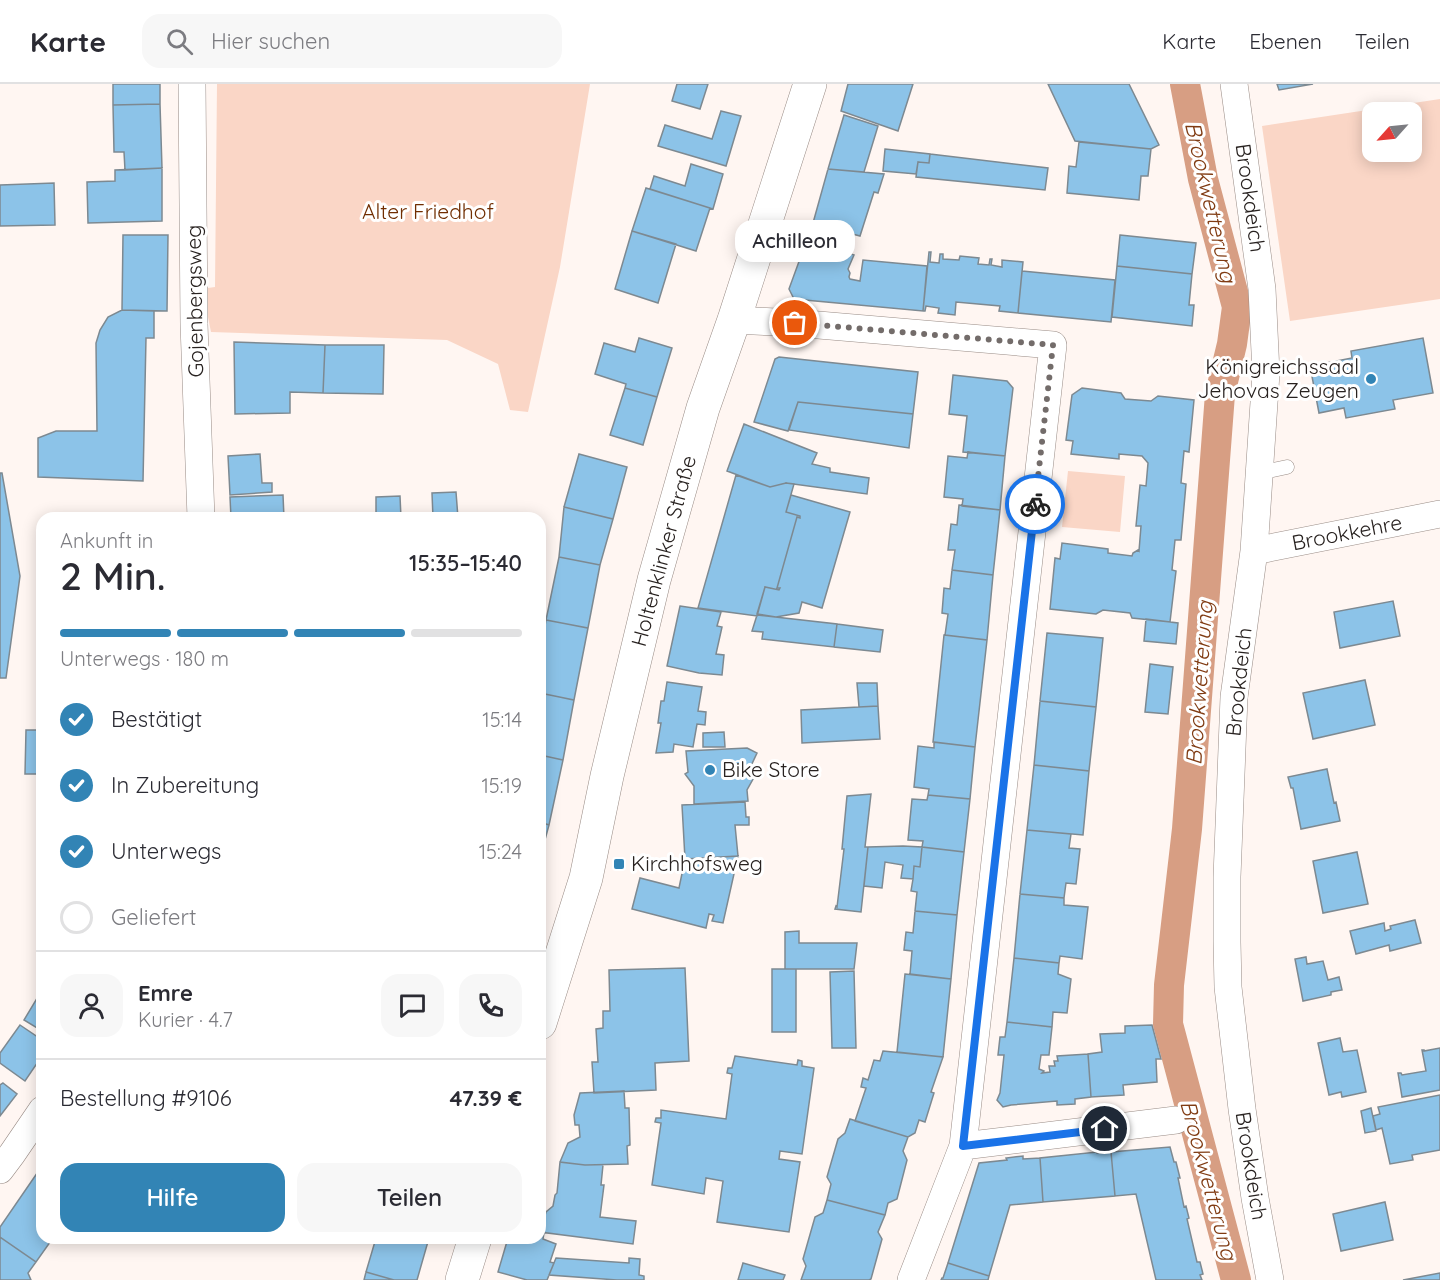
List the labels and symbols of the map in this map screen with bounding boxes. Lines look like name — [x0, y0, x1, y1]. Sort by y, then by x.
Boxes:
north arrow — [1362, 102, 1422, 162]
water label: Brookwetterung — [1179, 119, 1243, 286]
street label: Brookdeich — [1231, 142, 1271, 254]
park label: Alter Friedhof — [362, 198, 494, 224]
callout: Achilleon — [735, 221, 855, 263]
street label: Gojenbergsweg — [180, 224, 208, 378]
pin — [769, 297, 820, 348]
place label: Königreichssaal Jehovas Zeugen — [1198, 353, 1359, 403]
marker: Königreichssaal Jehovas Zeugen — [1364, 372, 1378, 386]
street label: Holtenklinker Straße — [625, 452, 701, 649]
courier — [1005, 474, 1065, 534]
street label: Brookkehre — [1289, 509, 1404, 555]
water label: Brookwetterung — [1179, 599, 1219, 766]
street label: Brookdeich — [1219, 626, 1257, 738]
place label: Bike Store — [722, 756, 820, 782]
marker: Bike Store — [703, 763, 717, 777]
place label: Kirchhofsweg — [631, 850, 763, 876]
marker: Kirchhofsweg — [612, 857, 626, 871]
water label: Brookwetterung — [1174, 1097, 1244, 1264]
pin — [1079, 1103, 1130, 1154]
street label: Brookdeich — [1231, 1110, 1273, 1222]

